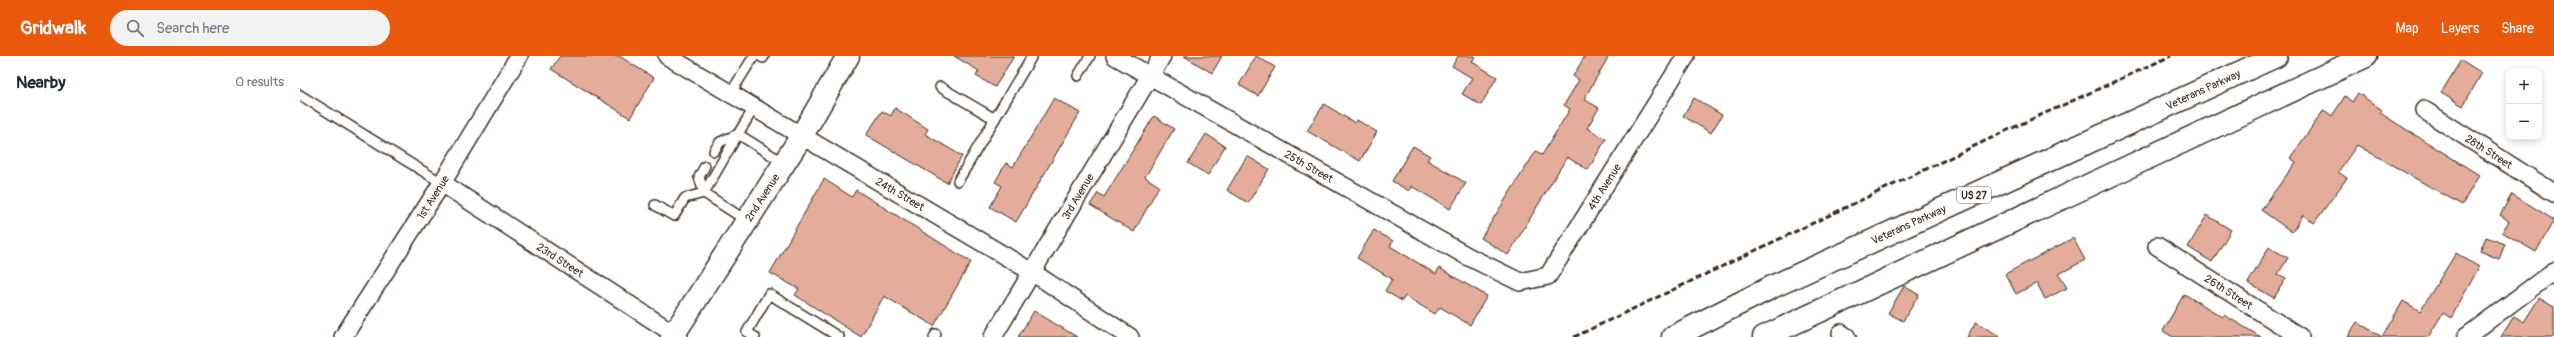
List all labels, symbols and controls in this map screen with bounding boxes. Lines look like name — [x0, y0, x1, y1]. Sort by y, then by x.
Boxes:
search box — [110, 10, 390, 46]
text: Gridwalk — [20, 16, 86, 40]
icon: search — [124, 17, 146, 39]
text: Search here — [156, 19, 229, 38]
text: Map — [2396, 20, 2419, 37]
text: Layers — [2441, 20, 2479, 37]
text: Share — [2501, 20, 2534, 37]
street label: Veterans Parkway — [2164, 67, 2243, 113]
map controls — [2506, 68, 2542, 140]
button: + — [2506, 68, 2542, 104]
text: Nearby — [16, 72, 65, 93]
text: 0 results — [235, 74, 284, 90]
button: − — [2506, 104, 2542, 140]
street label: 28th Street — [2463, 132, 2515, 172]
street label: 25th Street — [1282, 148, 1336, 186]
street label: 4th Avenue — [1585, 161, 1624, 212]
street label: 2nd Avenue — [742, 171, 783, 224]
street label: 3rd Avenue — [1059, 171, 1097, 222]
street label: 1st Avenue — [414, 173, 452, 222]
street label: 24th Street — [873, 175, 927, 214]
road number: US 27 — [1957, 187, 1991, 203]
street label: Veterans Parkway — [1869, 202, 1948, 248]
street label: 23rd Street — [534, 240, 586, 281]
street label: 26th Street — [2202, 272, 2255, 312]

